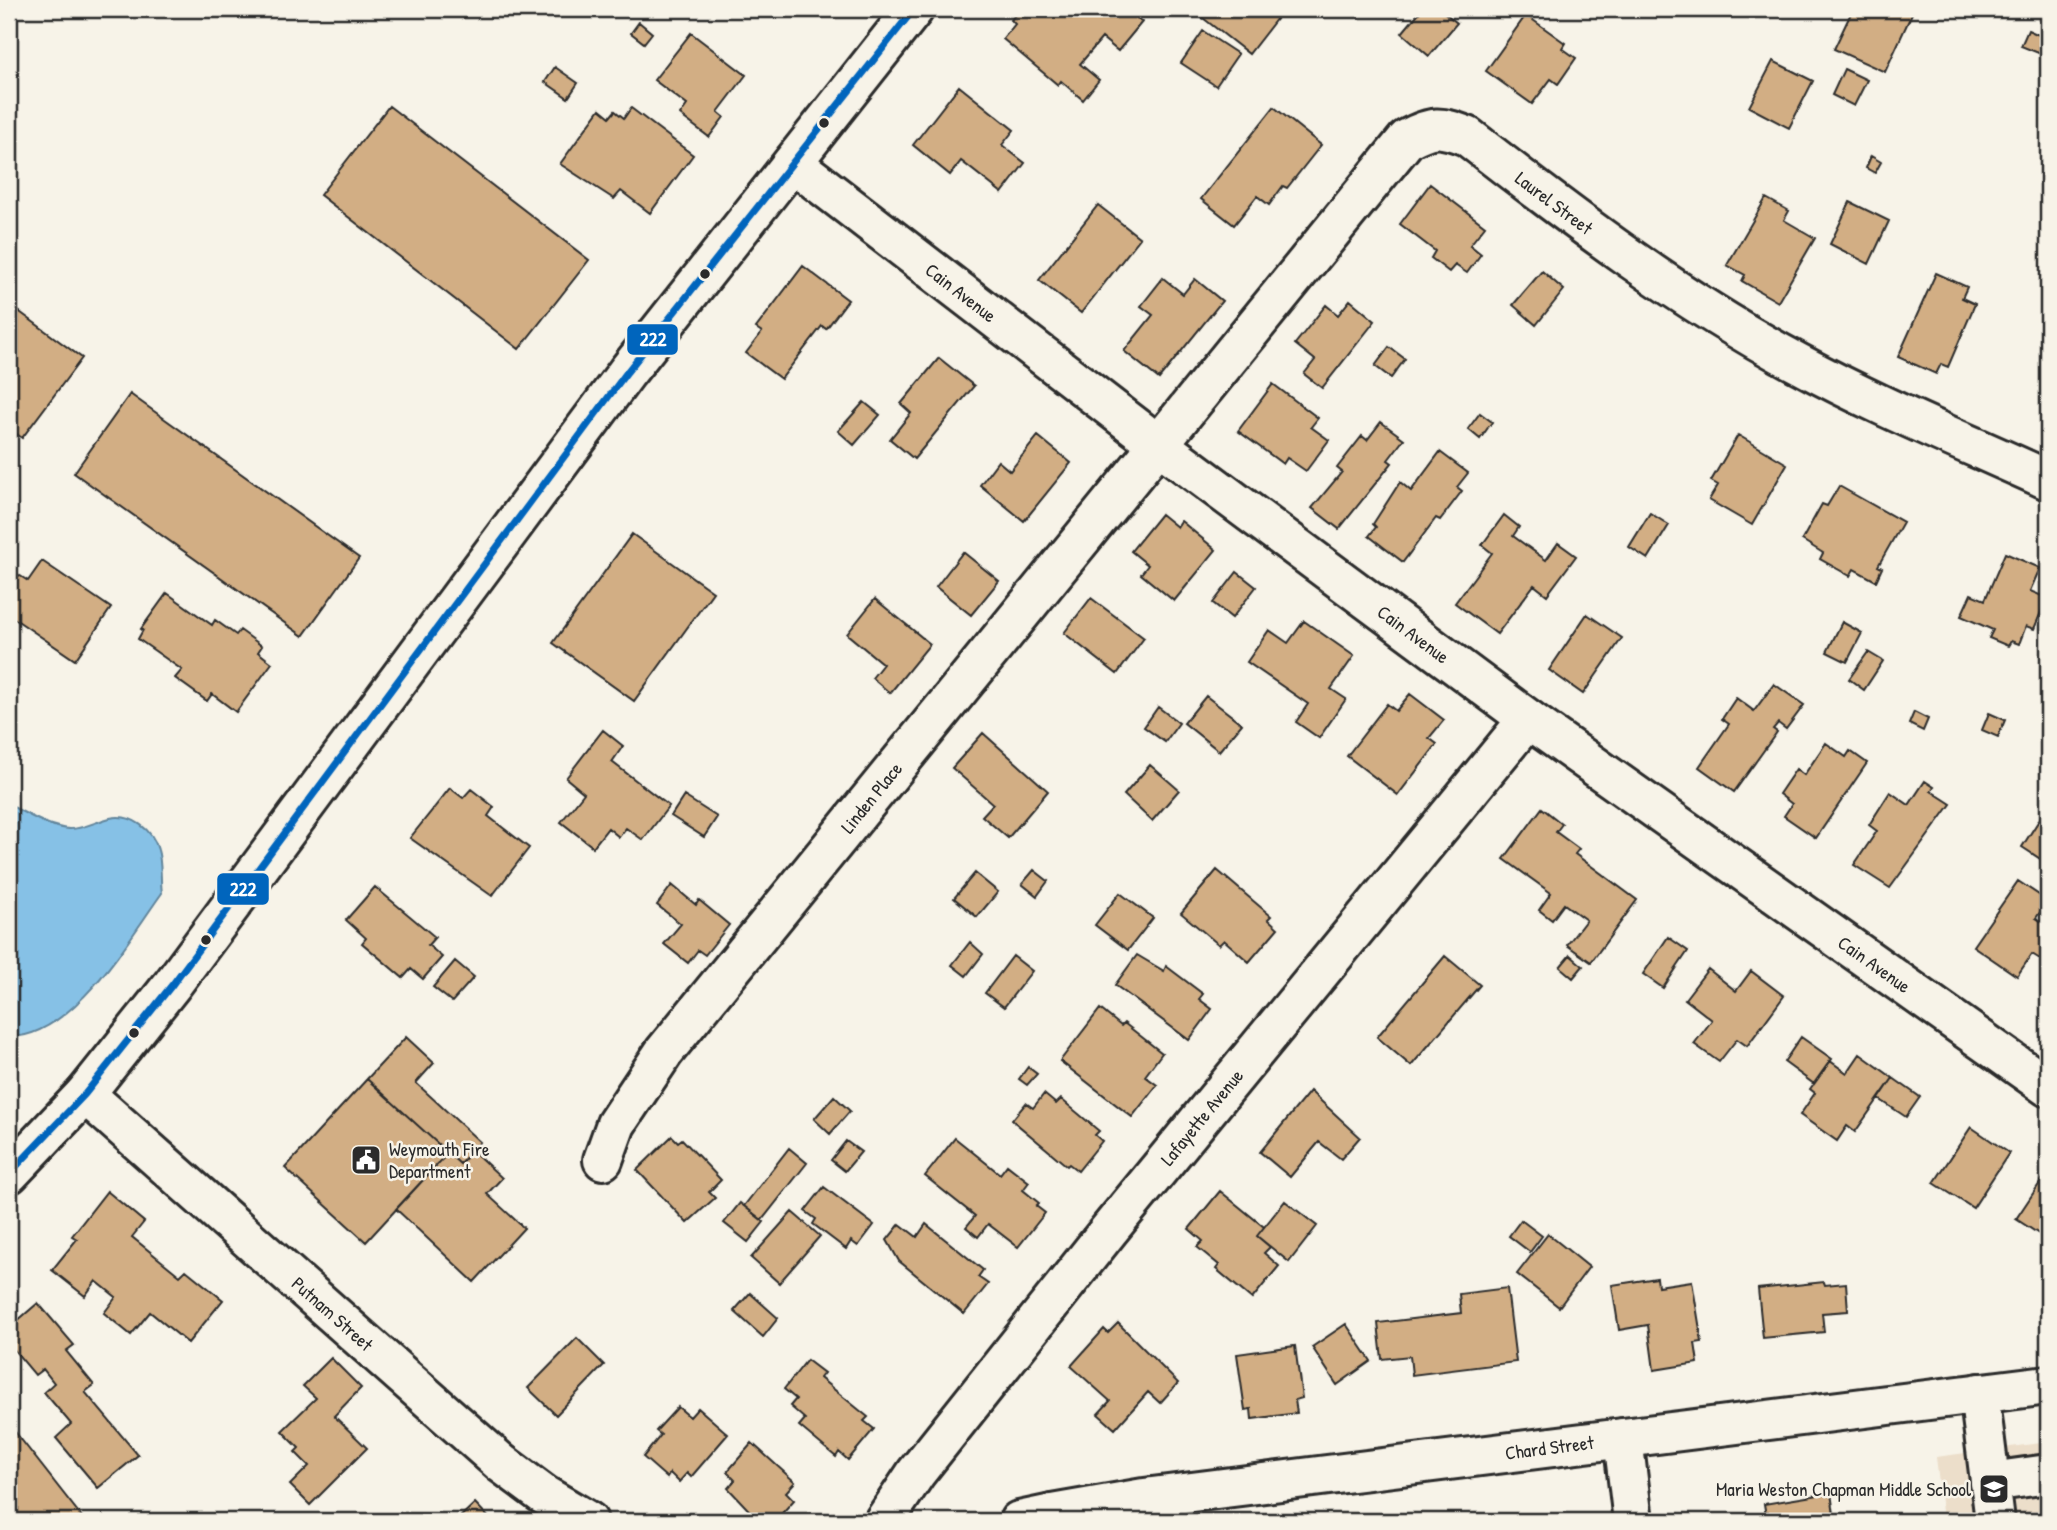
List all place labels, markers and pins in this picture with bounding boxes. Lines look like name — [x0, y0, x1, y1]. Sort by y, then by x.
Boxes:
unlabelled marker — [817, 116, 831, 130]
unlabelled marker — [698, 267, 712, 281]
unlabelled marker — [199, 933, 213, 947]
unlabelled marker — [127, 1026, 141, 1040]
place label: Weymouth Fire Department — [389, 1136, 490, 1184]
public building icon: Weymouth Fire Department — [349, 1143, 383, 1177]
school or university icon: Maria Weston Chapman Middle School — [1977, 1472, 2011, 1506]
place label: Maria Weston Chapman Middle School — [1716, 1476, 1972, 1502]

